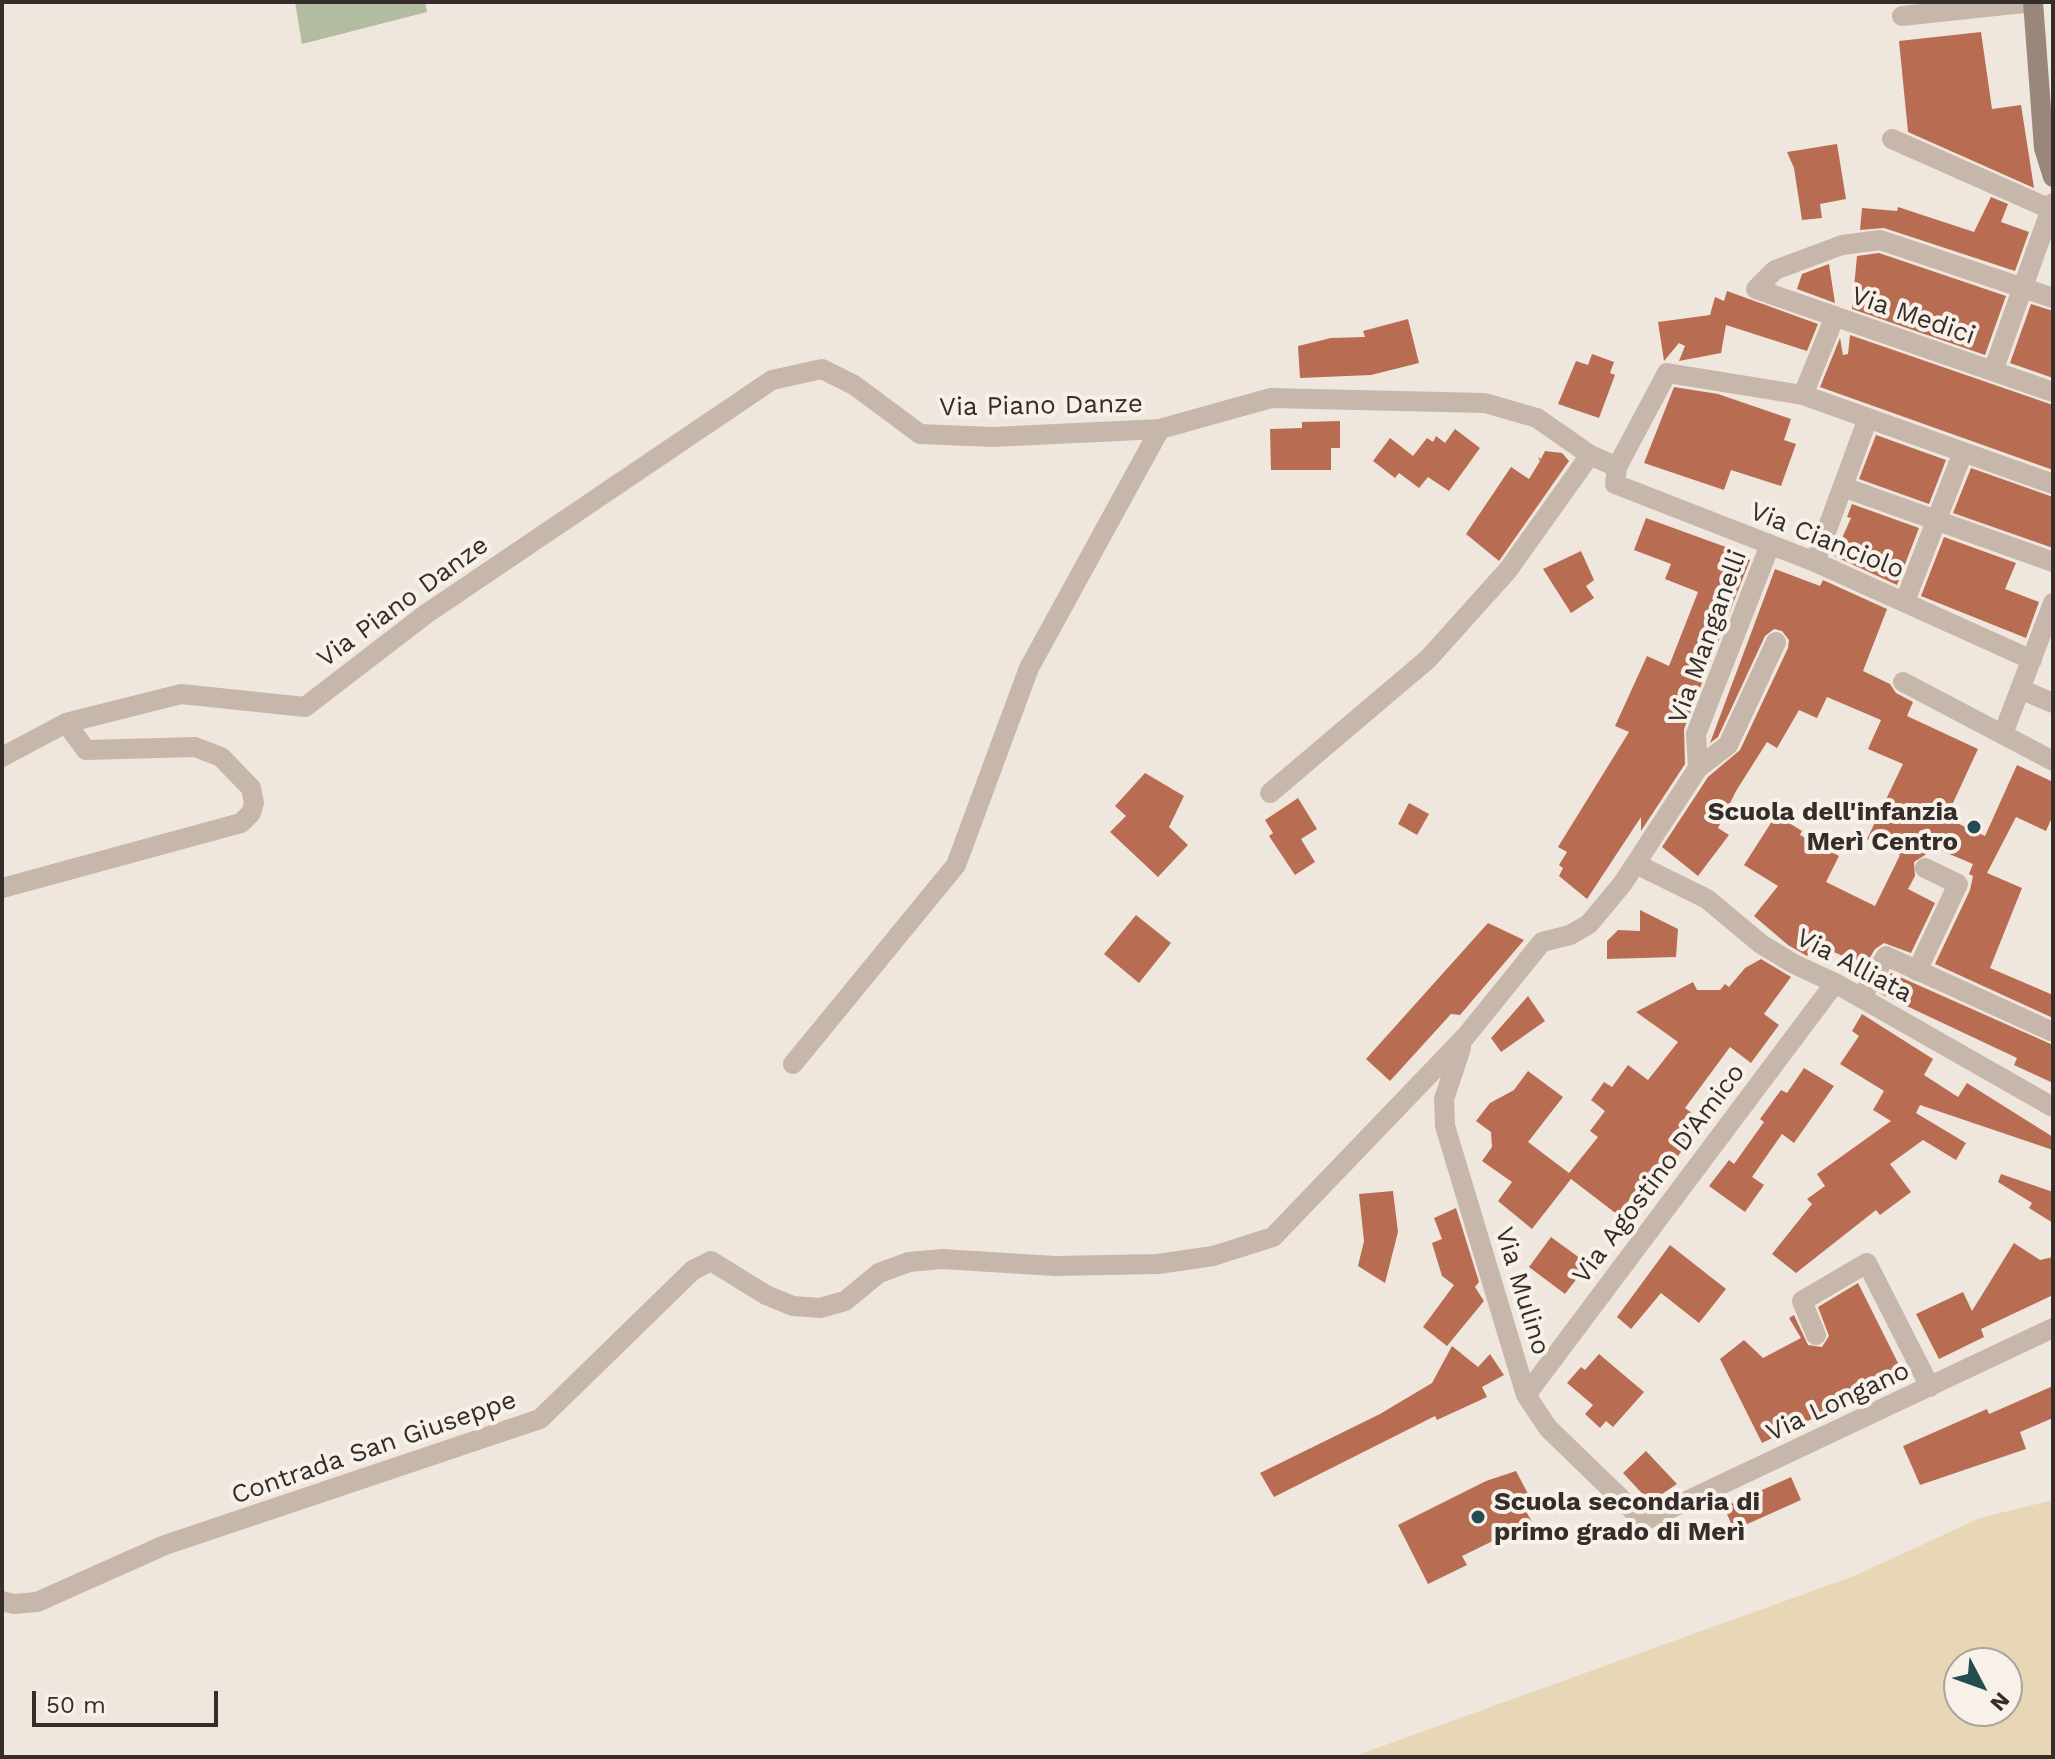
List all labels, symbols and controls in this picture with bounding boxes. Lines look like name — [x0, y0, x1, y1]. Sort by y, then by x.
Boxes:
street label: Via Medici — [1847, 280, 1979, 352]
street label: Via Piano Danze — [939, 389, 1143, 423]
street label: Via Cianciolo — [1745, 496, 1909, 586]
street label: Via Piano Danze — [311, 530, 495, 674]
street label: Via Manganelli — [1662, 546, 1754, 728]
place label: Scuola dell'infanzia Merì Centro — [1708, 796, 1958, 858]
marker: Scuola dell'infanzia Merì Centro — [1965, 818, 1983, 836]
street label: Via Alliata — [1791, 922, 1917, 1010]
street label: Via Agostino D'Amico — [1566, 1058, 1752, 1290]
street label: Via Mulino — [1488, 1223, 1556, 1359]
street label: Via Longano — [1761, 1355, 1915, 1449]
street label: Contrada San Giuseppe — [227, 1385, 521, 1511]
place label: Scuola secondaria di primo grado di Merì — [1494, 1486, 1760, 1548]
marker: Scuola secondaria di primo grado di Merì — [1469, 1508, 1487, 1526]
north arrow — [1943, 1647, 2023, 1727]
scale bar — [36, 1675, 222, 1725]
text: N — [1985, 1687, 2015, 1716]
text: 50 m — [46, 1691, 106, 1719]

